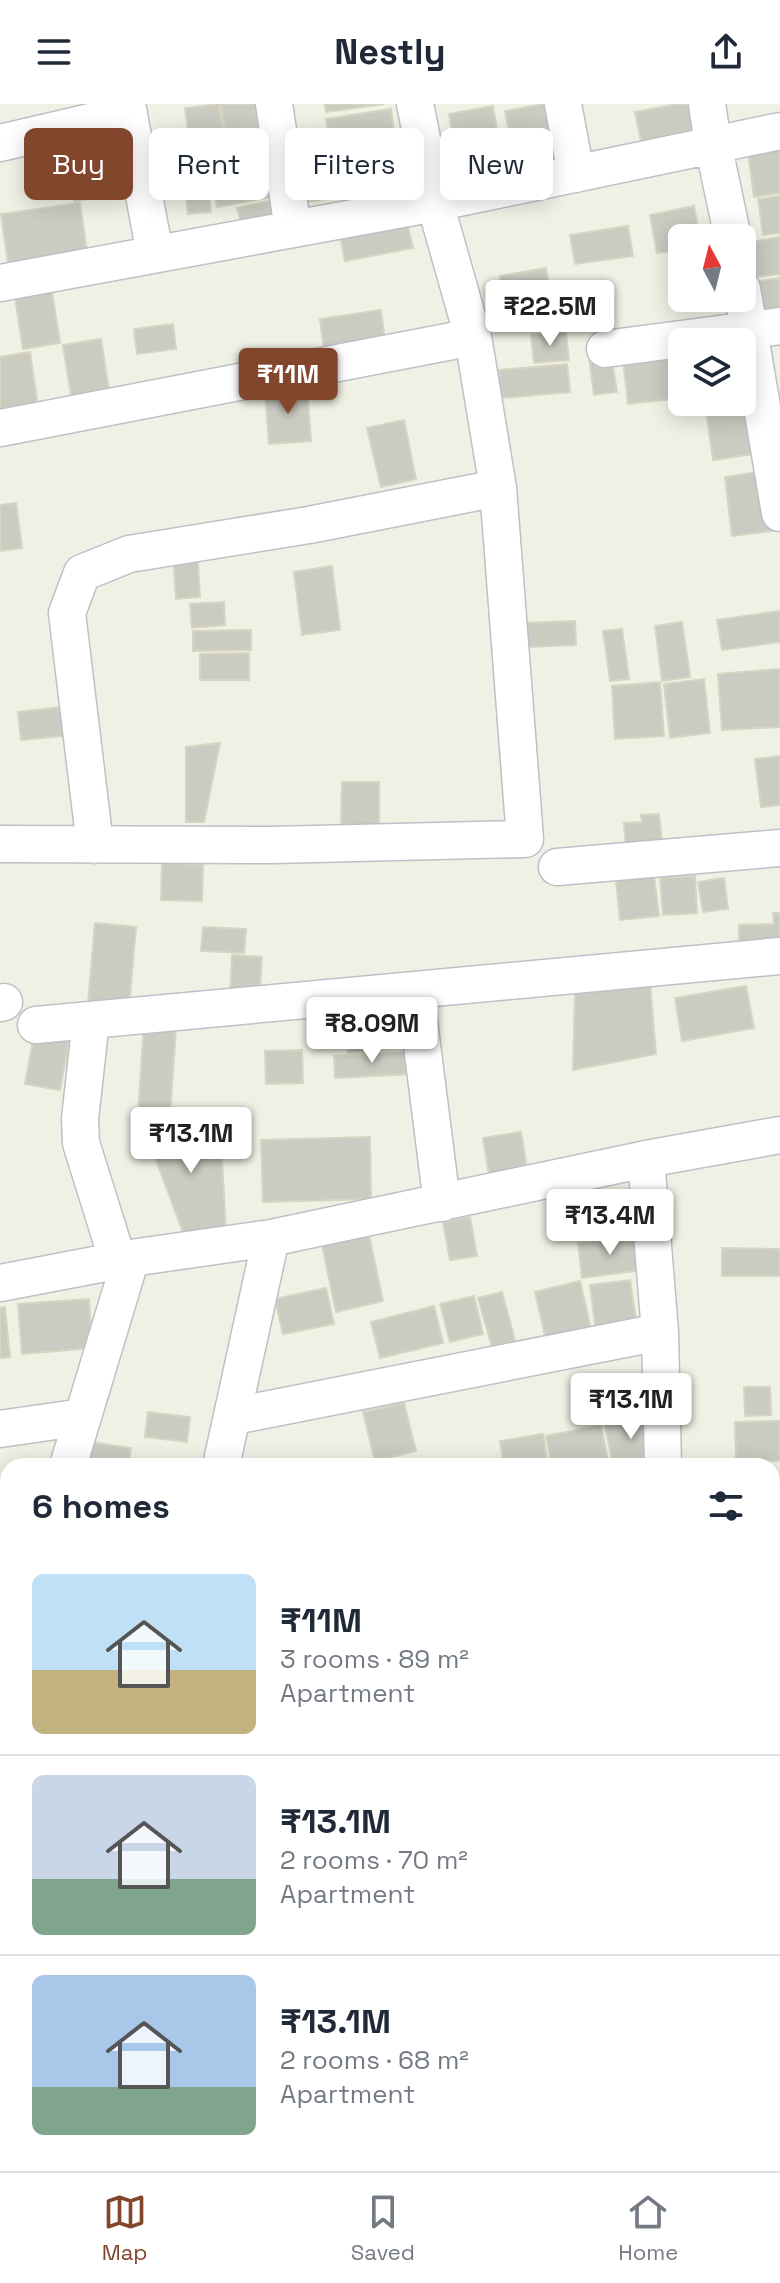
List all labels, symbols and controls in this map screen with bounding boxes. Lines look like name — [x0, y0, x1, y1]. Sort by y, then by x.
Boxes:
text: Nestly — [334, 29, 446, 75]
icon: menu — [32, 30, 76, 74]
icon: share — [704, 30, 748, 74]
chip: Buy — [24, 128, 133, 200]
chip: Rent — [149, 128, 269, 200]
chip: Filters — [285, 128, 424, 200]
chip: New — [440, 128, 553, 200]
north arrow — [668, 224, 756, 312]
map controls — [668, 224, 756, 416]
pin: ₹22.5M — [485, 280, 615, 348]
text: ₹22.5M — [503, 289, 597, 323]
button: layers — [668, 328, 756, 416]
pin: ₹11M — [241, 348, 335, 416]
text: ₹11M — [257, 357, 319, 391]
pin: ₹8.09M — [307, 997, 437, 1065]
text: ₹8.09M — [324, 1006, 420, 1040]
pin: ₹13.1M — [126, 1107, 256, 1175]
text: ₹13.1M — [149, 1116, 233, 1150]
pin: ₹13.4M — [545, 1189, 675, 1257]
text: ₹13.4M — [565, 1198, 655, 1232]
pin: ₹13.1M — [566, 1373, 696, 1441]
text: ₹13.1M — [589, 1382, 673, 1416]
icon: filters — [704, 1484, 748, 1528]
text: 6 homes — [32, 1485, 170, 1528]
text: ₹11M — [280, 1599, 362, 1642]
icon: home — [96, 1606, 192, 1702]
text: 3 rooms · 89 m² — [280, 1642, 469, 1676]
text: Apartment — [280, 1676, 415, 1710]
text: ₹13.1M — [280, 1800, 391, 1843]
icon: home — [96, 1807, 192, 1903]
text: 2 rooms · 70 m² — [280, 1843, 468, 1877]
text: Apartment — [280, 1877, 415, 1911]
text: ₹13.1M — [280, 2000, 391, 2043]
icon: home — [96, 2007, 192, 2103]
text: 2 rooms · 68 m² — [280, 2043, 469, 2077]
text: Apartment — [280, 2077, 415, 2111]
tab: Map — [102, 2190, 148, 2266]
tab: Saved — [351, 2190, 415, 2266]
tab: Home — [618, 2190, 678, 2266]

